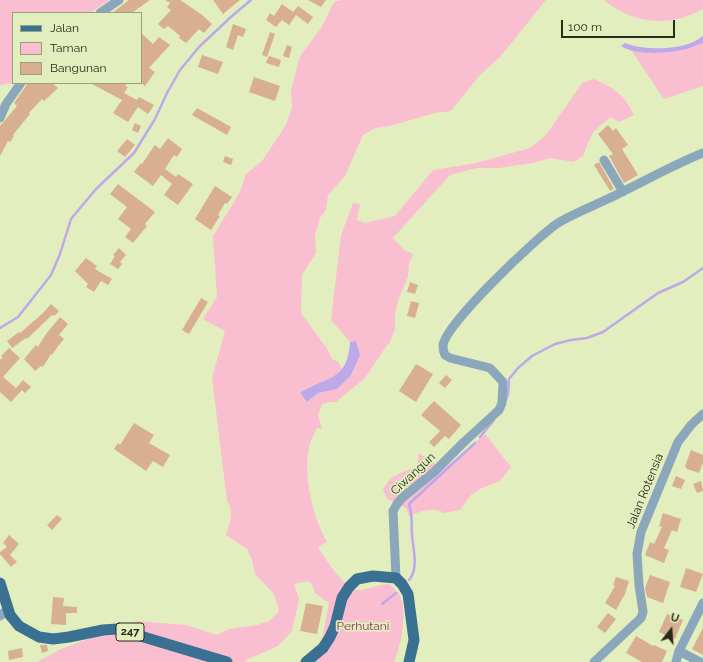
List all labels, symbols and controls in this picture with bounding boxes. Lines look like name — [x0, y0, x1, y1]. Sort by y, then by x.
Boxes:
legend — [12, 12, 142, 84]
scale bar — [563, 12, 677, 38]
text: 100 m — [568, 20, 602, 34]
text: Jalan — [50, 21, 79, 35]
text: Taman — [50, 41, 87, 55]
text: Bangunan — [50, 61, 107, 75]
street label: Ciwangun — [388, 450, 438, 498]
street label: Jalan Rotensia — [623, 451, 667, 531]
north arrow — [651, 610, 691, 650]
text: U — [669, 611, 680, 625]
park label: Perhutani — [337, 619, 389, 633]
road number: 247 — [116, 623, 144, 641]

